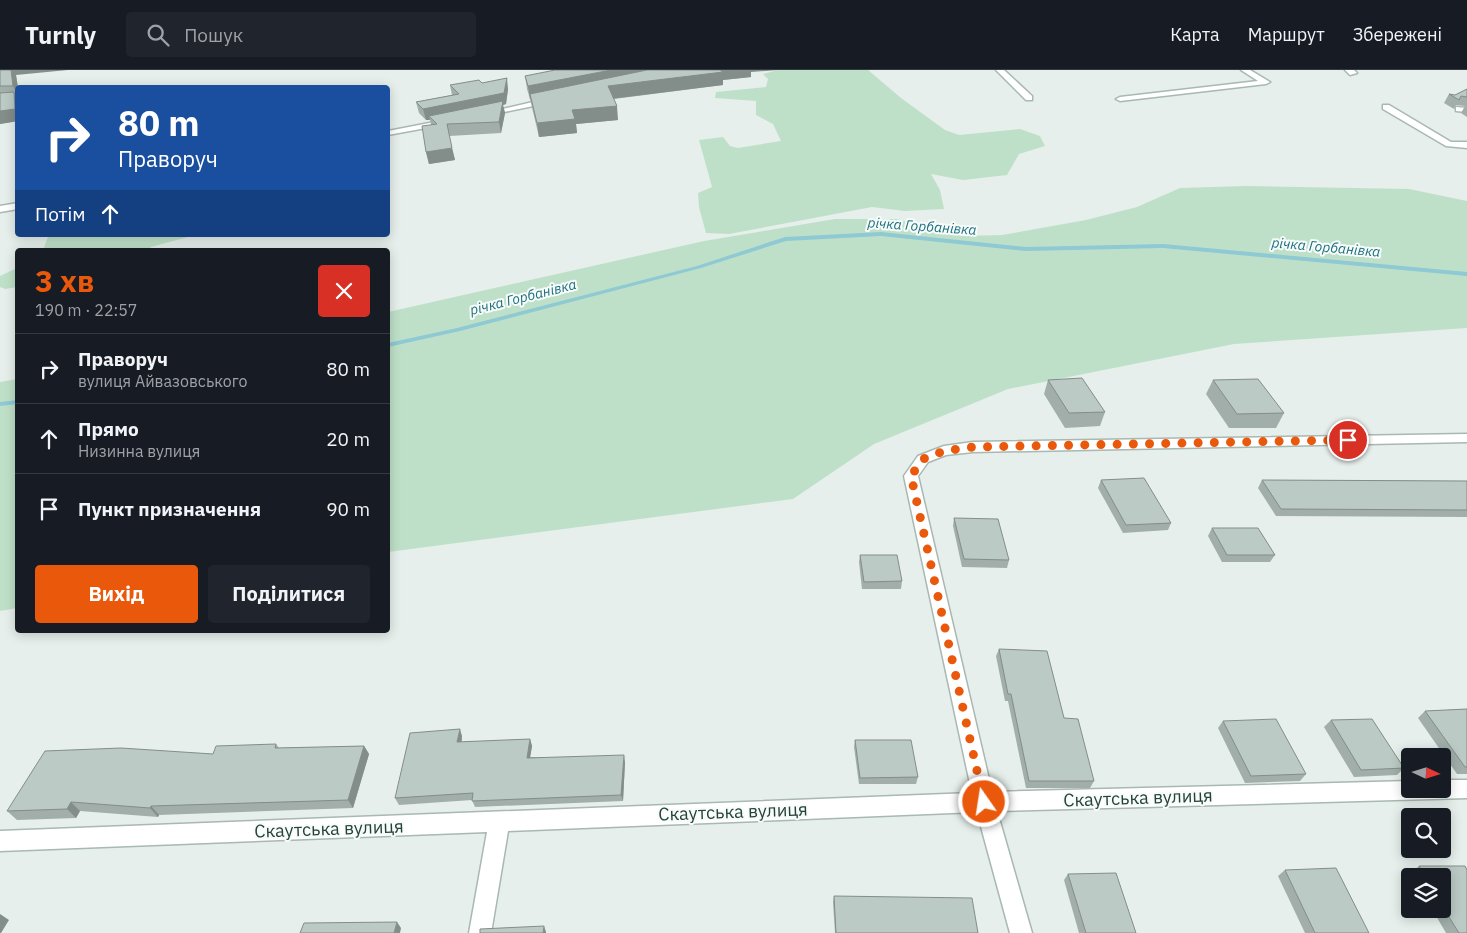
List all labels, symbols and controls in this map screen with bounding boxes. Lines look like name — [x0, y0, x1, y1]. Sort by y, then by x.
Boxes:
search box — [126, 12, 476, 57]
text: Turnly — [25, 19, 96, 51]
icon: search — [144, 21, 172, 49]
text: Пошук — [184, 23, 243, 47]
text: Карта — [1170, 23, 1220, 46]
text: Маршрут — [1248, 23, 1325, 46]
text: Збережені — [1353, 23, 1442, 46]
text: 80 m — [118, 100, 200, 146]
icon: right — [35, 105, 100, 170]
text: Праворуч — [118, 144, 218, 173]
icon: ahead — [96, 200, 124, 228]
text: Потім — [35, 202, 86, 226]
water label: річка Горбанівка — [866, 213, 977, 239]
water label: річка Горбанівка — [1270, 233, 1381, 261]
text: 3 хв — [35, 261, 94, 300]
button: close — [318, 265, 370, 317]
water label: річка Горбанівка — [467, 275, 578, 319]
text: 190 m · 22:57 — [35, 300, 137, 320]
text: Праворуч — [78, 347, 168, 371]
icon: right — [35, 355, 63, 383]
text: 80 m — [326, 357, 370, 381]
text: вулиця Айвазовського — [78, 371, 247, 391]
text: Прямо — [78, 417, 139, 441]
pin — [1327, 419, 1369, 461]
icon: ahead — [35, 425, 63, 453]
icon: arrive — [1334, 426, 1362, 454]
text: 20 m — [326, 427, 370, 451]
text: Низинна вулиця — [78, 441, 200, 461]
icon: arrive — [35, 495, 63, 523]
text: Пункт призначення — [78, 497, 261, 521]
text: 90 m — [326, 497, 370, 521]
button: Вихід — [35, 565, 198, 623]
button: Поділитися — [208, 565, 370, 623]
north arrow — [1401, 748, 1451, 798]
map controls — [1401, 748, 1451, 918]
position arrow — [957, 775, 1009, 827]
street label: Скаутська вулиця — [1063, 783, 1213, 812]
street label: Скаутська вулиця — [658, 797, 808, 826]
button: search — [1401, 808, 1451, 858]
street label: Скаутська вулиця — [254, 814, 404, 843]
button: layers — [1401, 868, 1451, 918]

